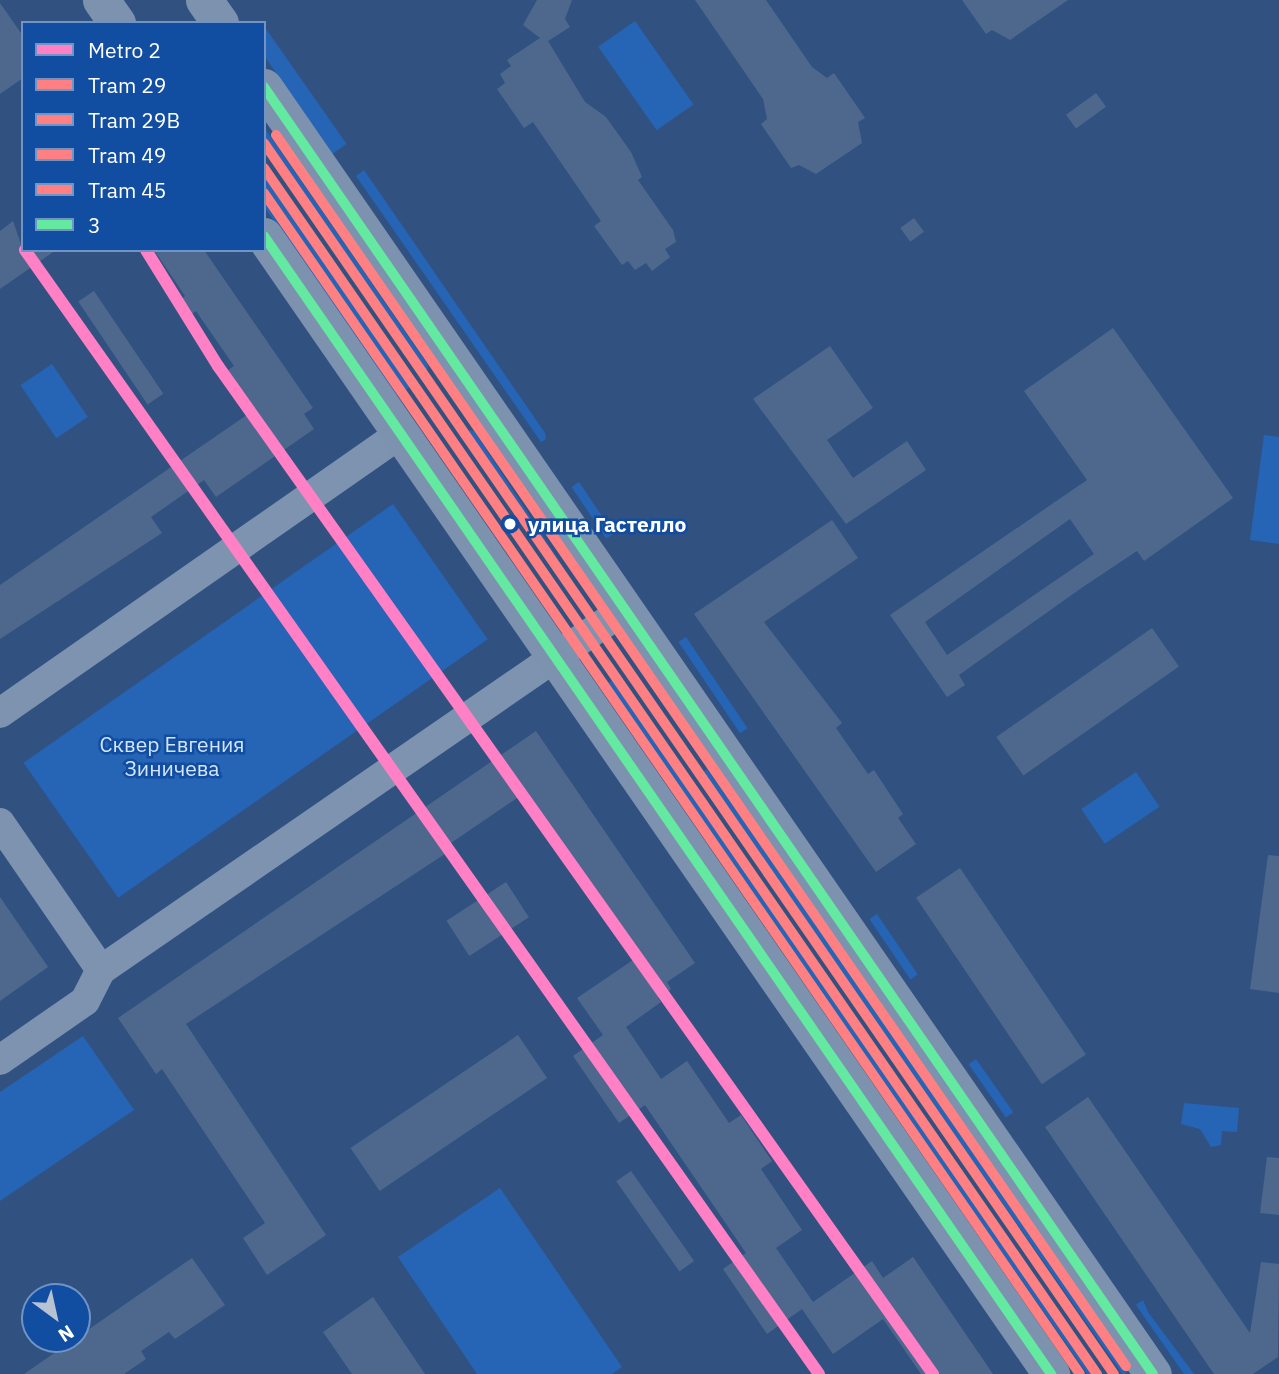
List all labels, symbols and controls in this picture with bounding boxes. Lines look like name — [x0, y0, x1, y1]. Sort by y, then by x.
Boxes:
legend — [21, 21, 266, 252]
text: Metro 2 — [88, 36, 161, 64]
text: Tram 29 — [88, 71, 166, 99]
text: Tram 29В — [88, 106, 180, 134]
text: Tram 49 — [88, 141, 166, 169]
text: Tram 45 — [88, 176, 166, 204]
text: 3 — [88, 211, 101, 239]
place label: улица Гастелло — [528, 511, 686, 537]
marker: улица Гастелло — [498, 512, 522, 536]
park label: Сквер Евгения Зиничева — [99, 731, 245, 781]
north arrow — [21, 1283, 91, 1353]
text: N — [54, 1320, 79, 1348]

